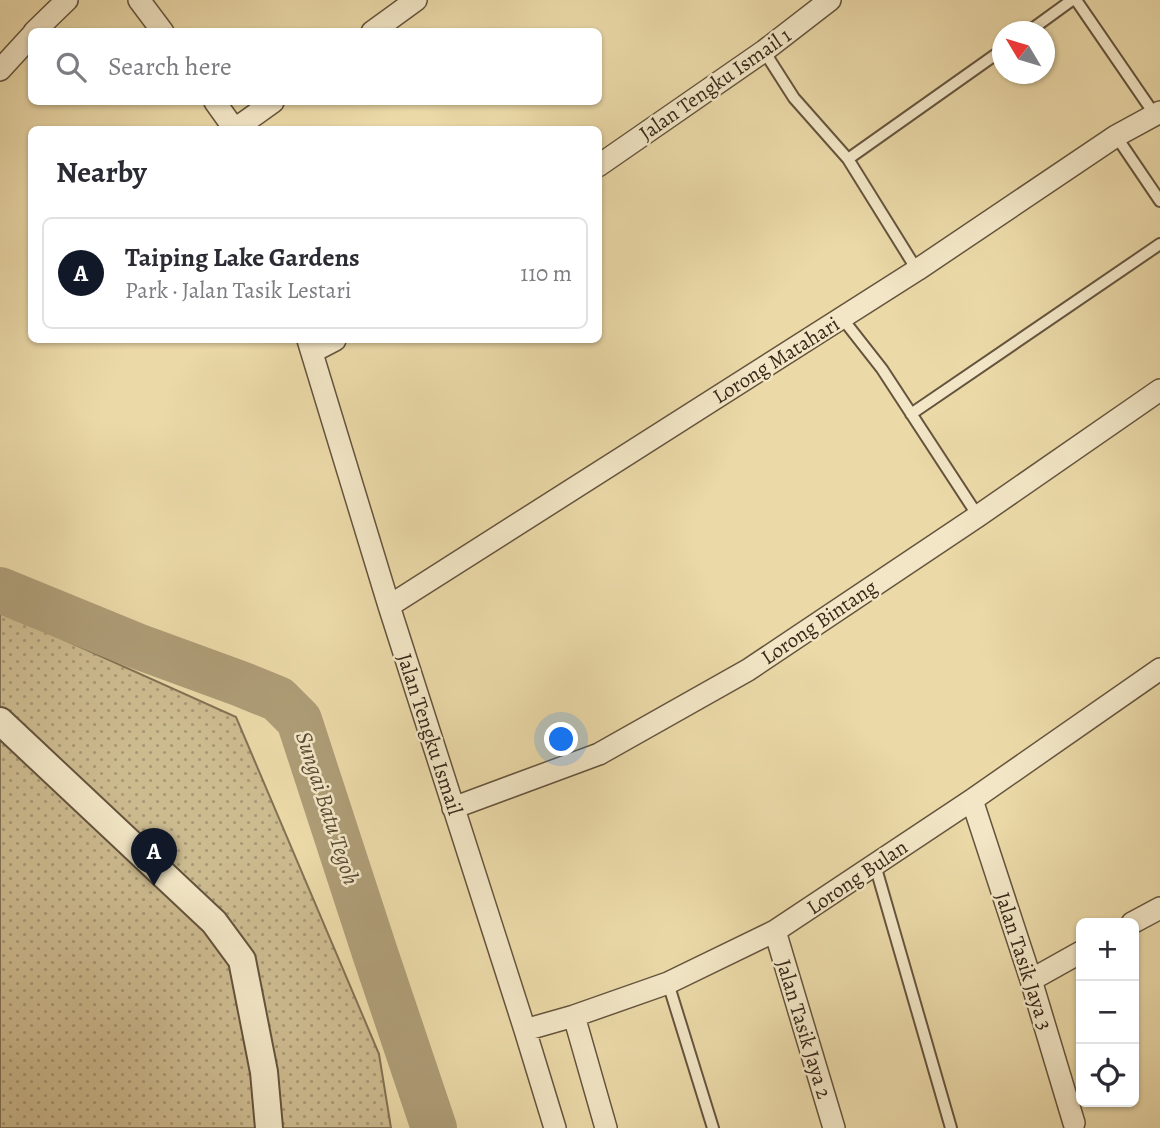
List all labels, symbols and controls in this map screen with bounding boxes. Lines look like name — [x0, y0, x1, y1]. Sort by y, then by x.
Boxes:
street label: Jalan Tengku Ismail 1 — [633, 21, 797, 147]
north arrow — [992, 21, 1055, 84]
search box — [28, 28, 602, 105]
icon: search — [52, 48, 90, 86]
text: Search here — [108, 49, 232, 84]
text: Nearby — [56, 152, 147, 192]
text: Taiping Lake Gardens — [125, 240, 360, 275]
text: A — [74, 258, 88, 289]
text: 110 m — [520, 258, 572, 289]
text: Park · Jalan Tasik Lestari — [125, 275, 352, 306]
street label: Lorong Matahari — [707, 310, 845, 410]
street label: Lorong Bintang — [756, 573, 883, 671]
street label: Jalan Tengku Ismail — [391, 650, 469, 818]
your location — [544, 722, 578, 756]
water label: Sungai Batu Tegoh — [288, 727, 367, 889]
pin: A — [131, 828, 177, 886]
street label: Lorong Bulan — [801, 833, 913, 921]
street label: Jalan Tasik Jaya 3 — [989, 889, 1059, 1033]
map controls — [1076, 918, 1139, 1107]
button: + — [1076, 918, 1139, 981]
street label: Jalan Tasik Jaya 2 — [770, 956, 838, 1102]
button: − — [1076, 981, 1139, 1044]
button: locate — [1076, 1044, 1139, 1107]

